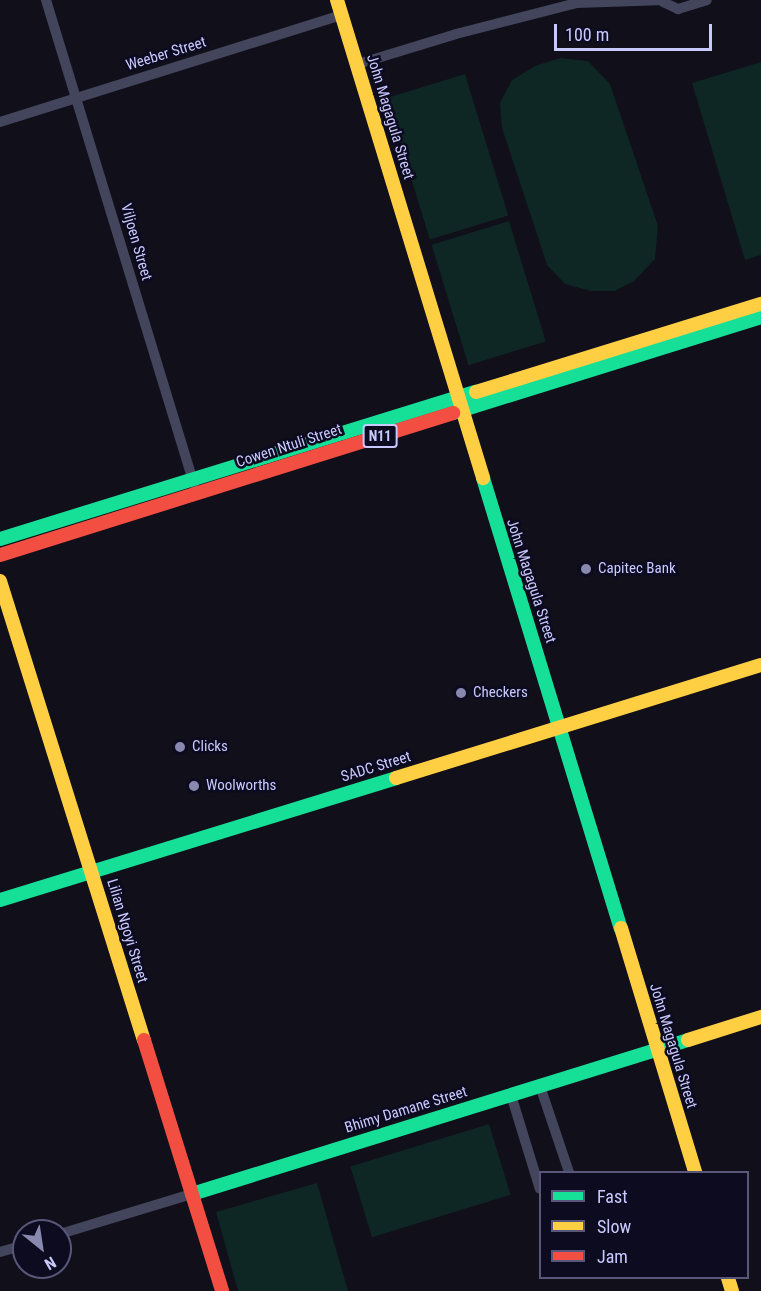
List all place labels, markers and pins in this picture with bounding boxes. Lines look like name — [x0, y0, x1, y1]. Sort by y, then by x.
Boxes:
place label: Capitec Bank — [598, 560, 676, 578]
marker: Capitec Bank — [579, 562, 593, 576]
place label: Checkers — [473, 684, 528, 702]
marker: Checkers — [454, 686, 468, 700]
place label: Clicks — [192, 738, 228, 756]
marker: Clicks — [173, 740, 187, 754]
place label: Woolworths — [206, 777, 276, 795]
marker: Woolworths — [187, 779, 201, 793]

